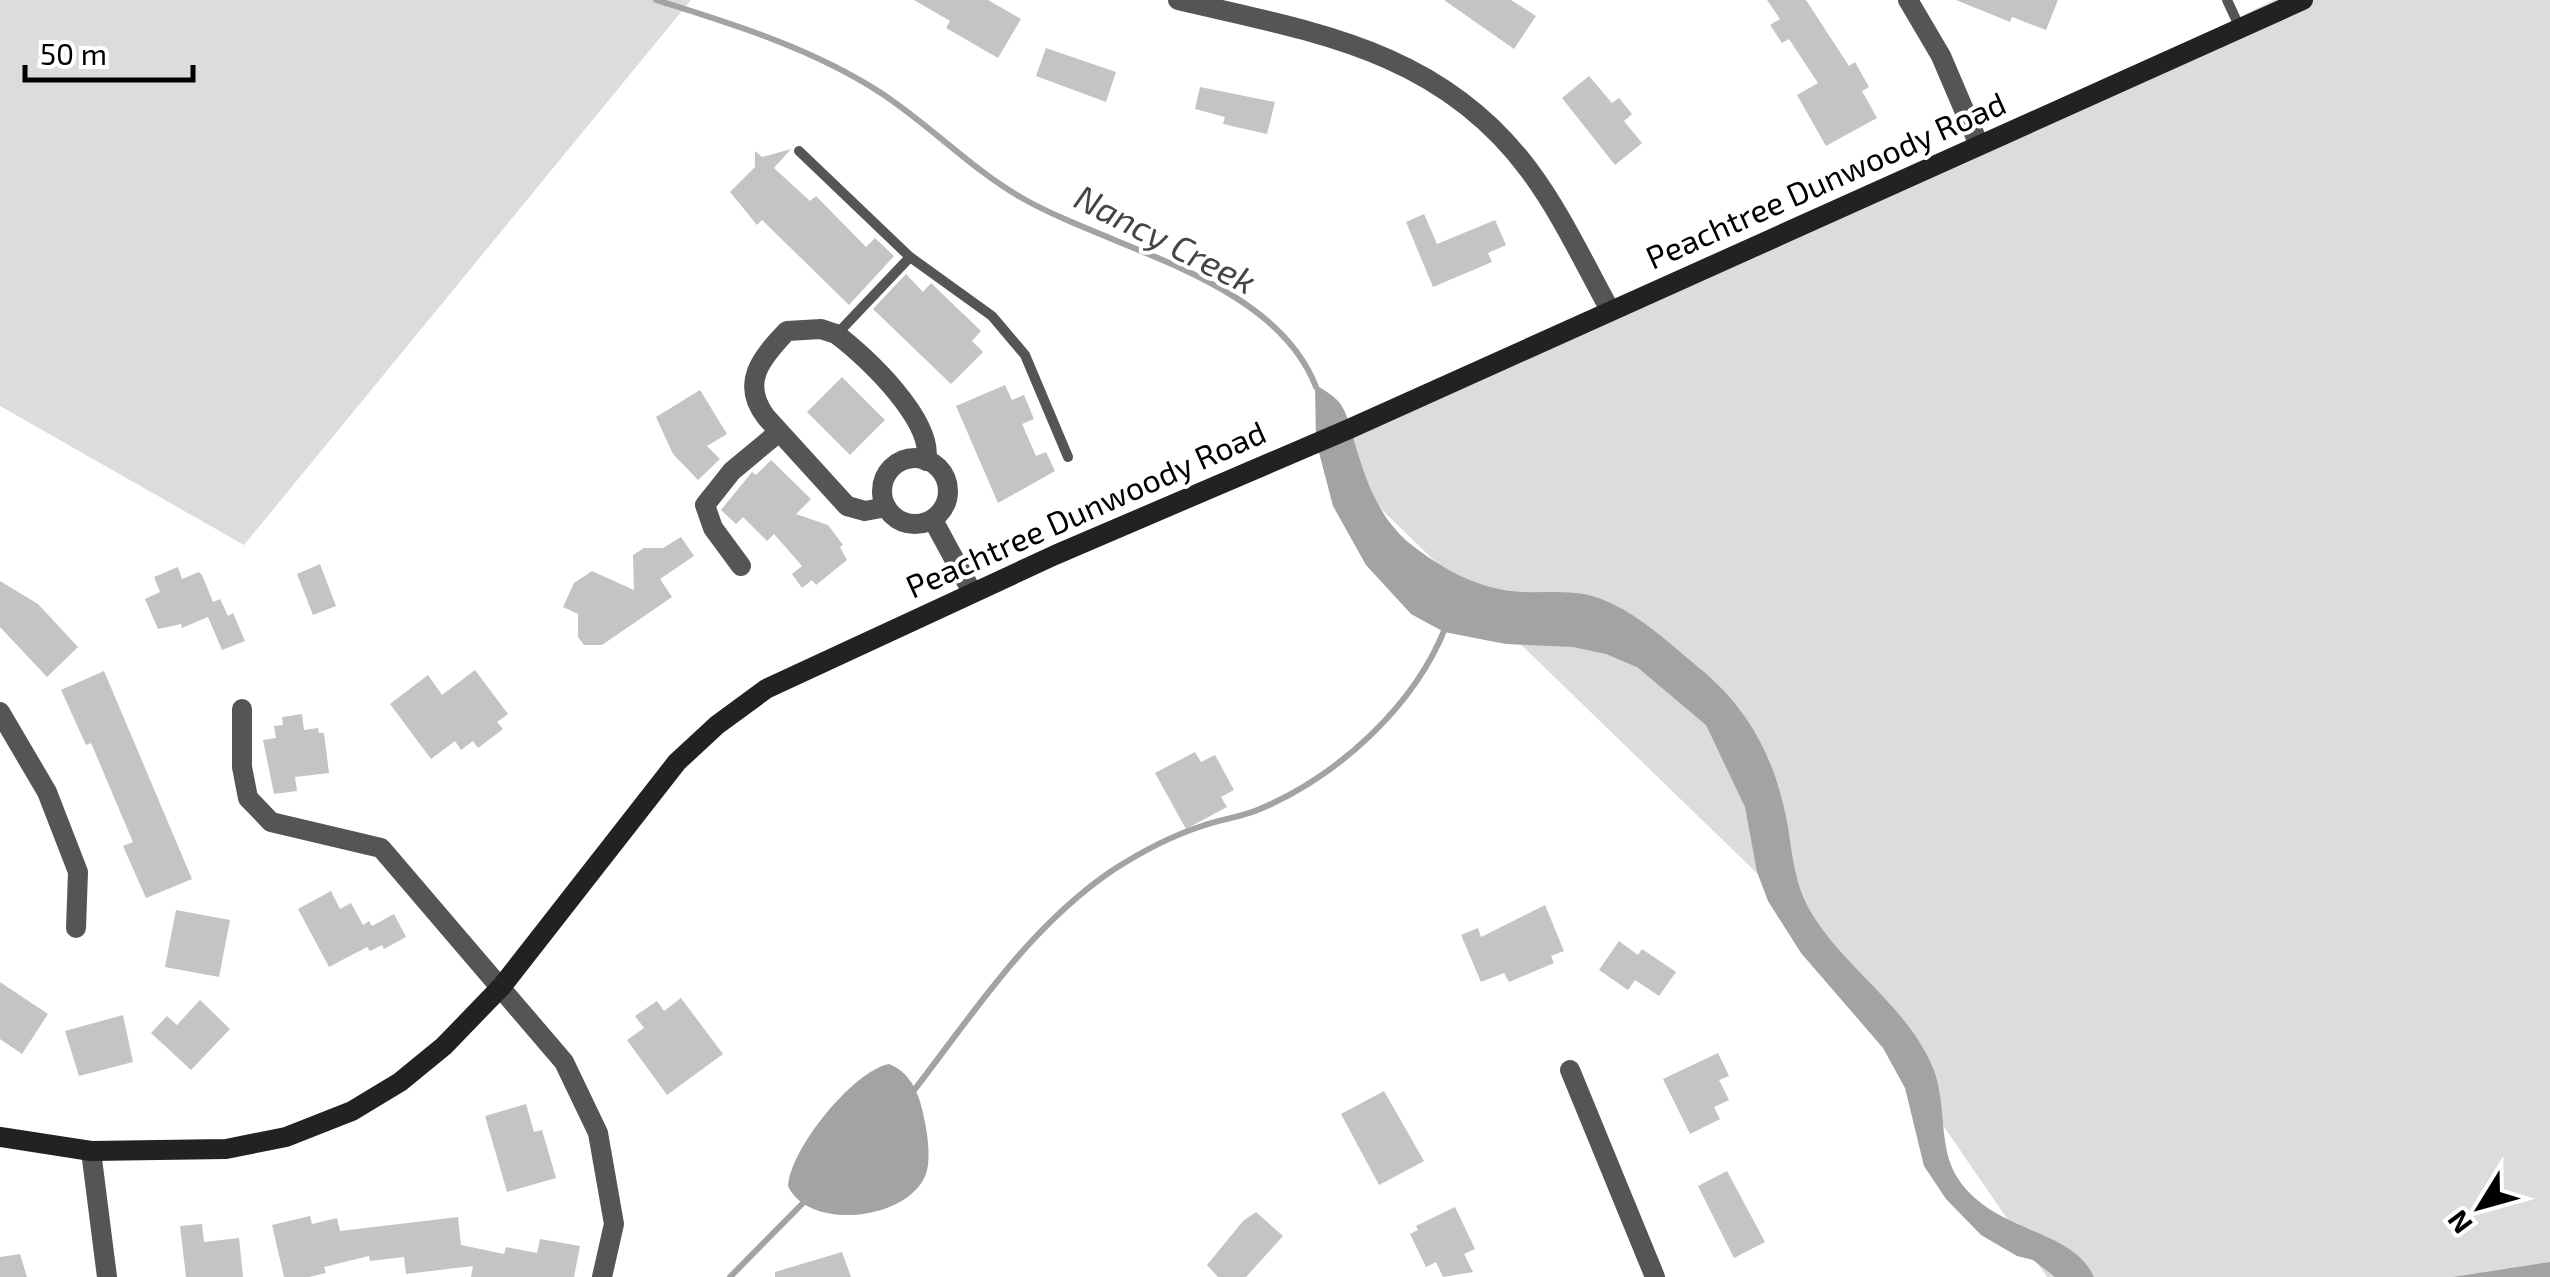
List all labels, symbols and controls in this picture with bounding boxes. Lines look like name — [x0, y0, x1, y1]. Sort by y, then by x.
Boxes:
scale bar — [25, 20, 192, 82]
text: 50 m — [40, 35, 107, 71]
street label: Peachtree Dunwoody Road — [1639, 83, 2011, 276]
water label: Nancy Creek — [1068, 175, 1263, 303]
street label: Peachtree Dunwoody Road — [899, 412, 1271, 605]
north arrow — [2430, 1157, 2530, 1257]
text: N — [2440, 1204, 2479, 1241]

